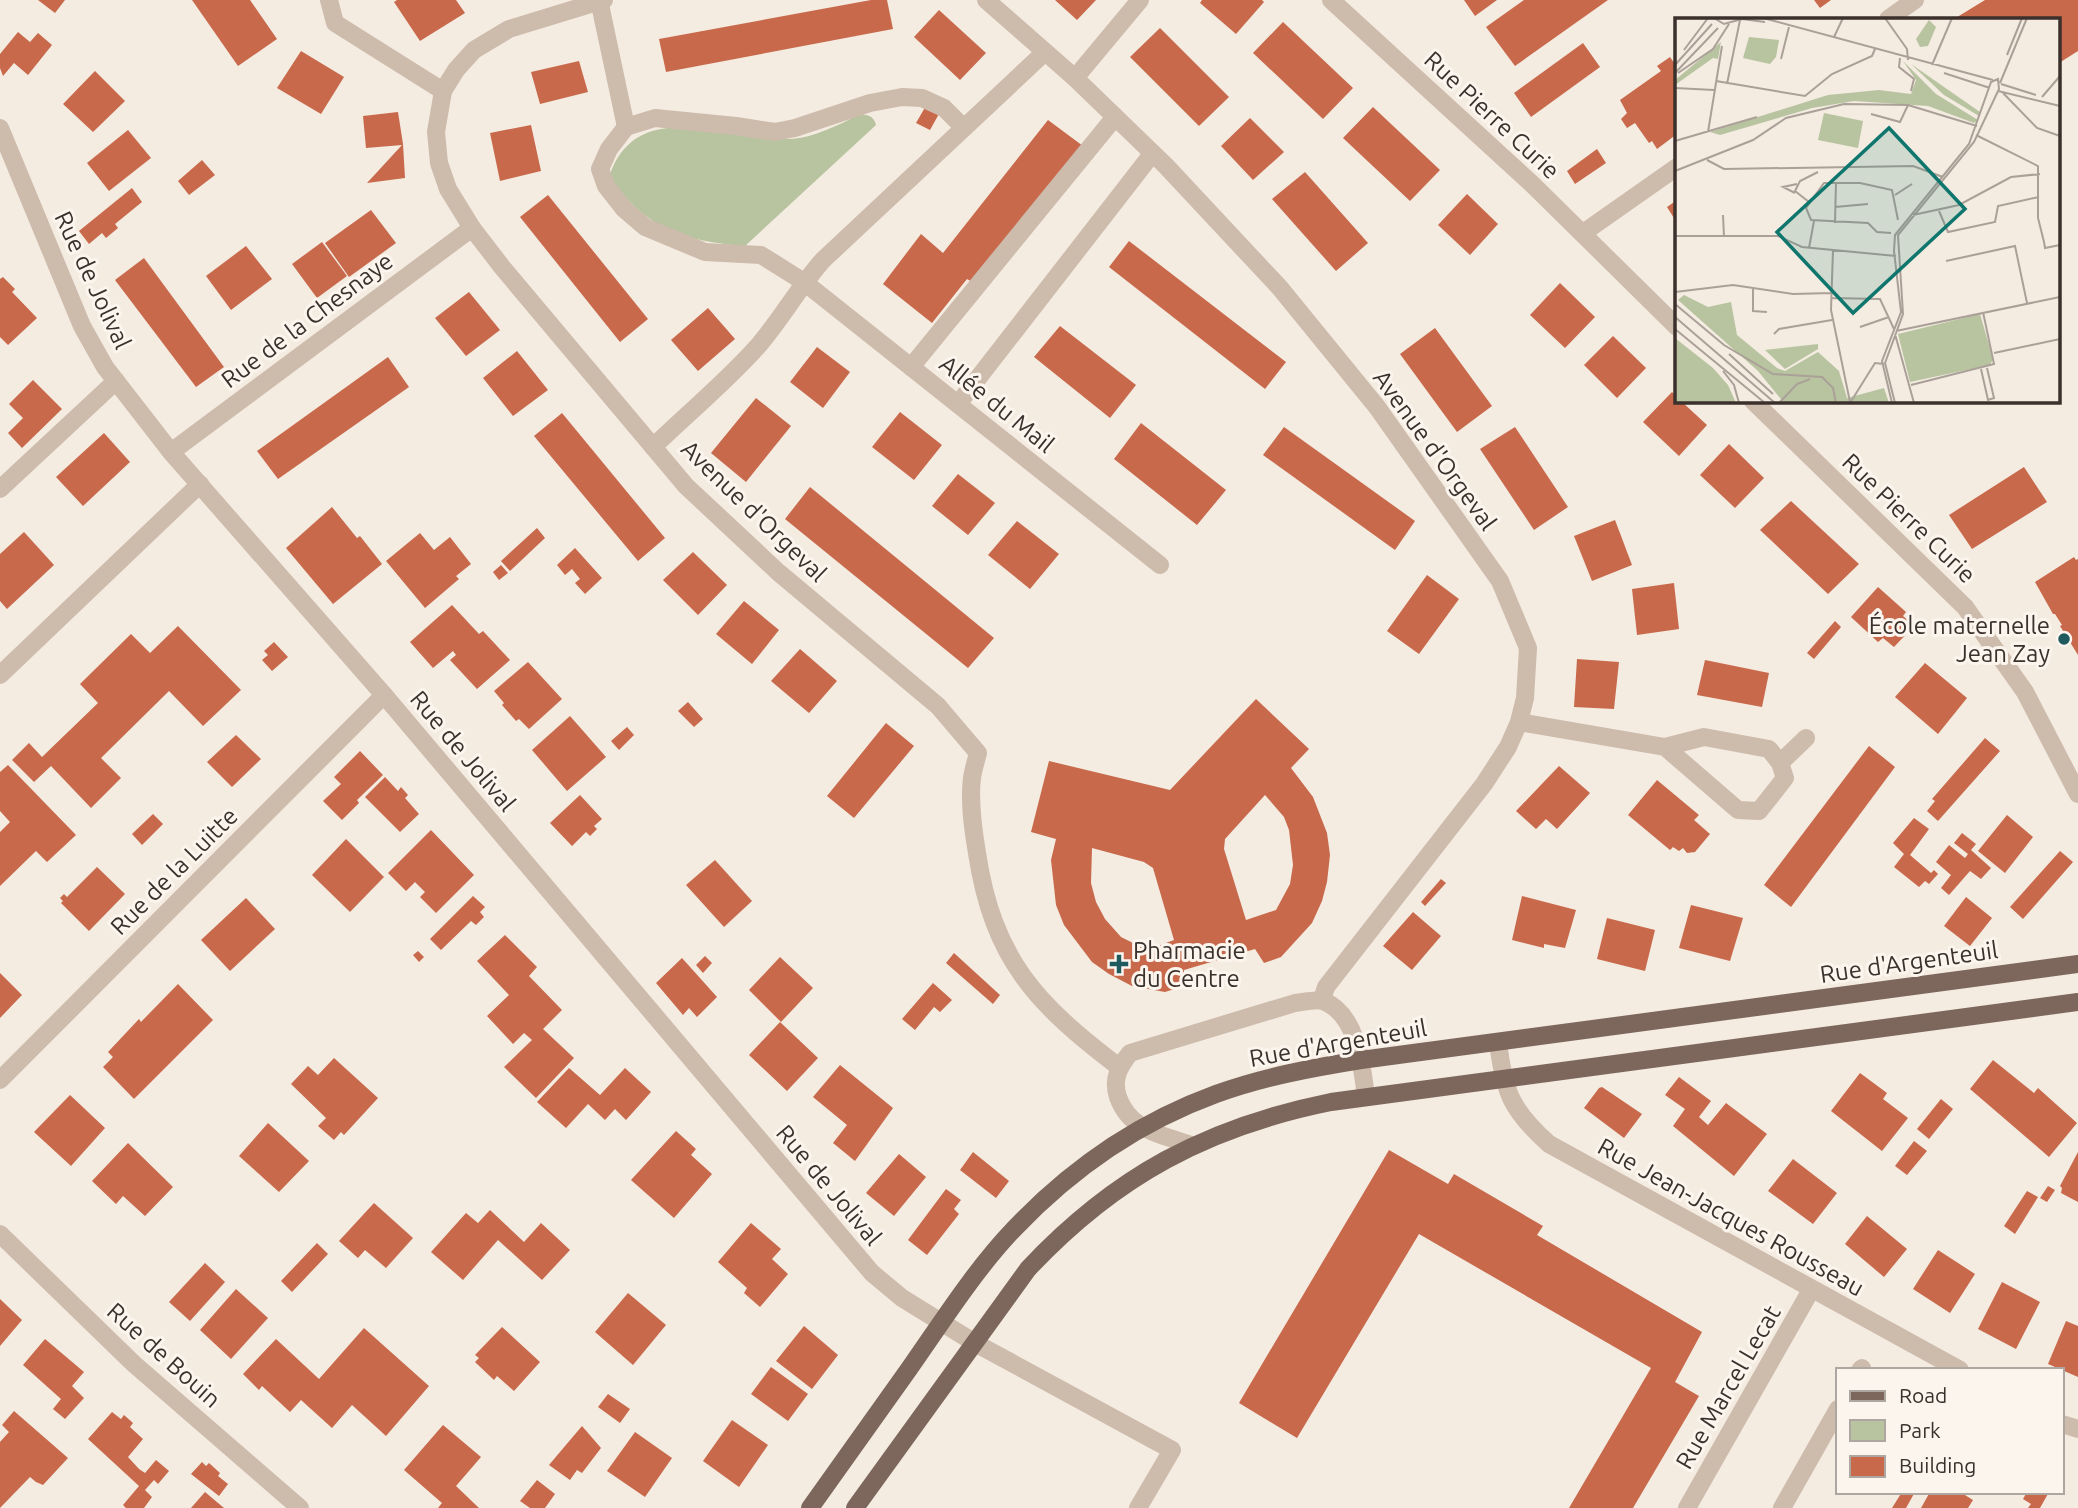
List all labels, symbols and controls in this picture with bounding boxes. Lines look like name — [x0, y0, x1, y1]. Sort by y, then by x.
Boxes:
inset map — [1675, 18, 2060, 402]
street label: Rue Pierre Curie — [1419, 46, 1565, 184]
street label: Rue de Jolival — [49, 207, 137, 353]
street label: Rue de la Chesnaye — [216, 247, 398, 393]
street label: Allée du Mail — [935, 350, 1059, 458]
street label: Avenue d'Orgeval — [1368, 365, 1502, 535]
street label: Avenue d'Orgeval — [676, 435, 832, 587]
street label: Rue Pierre Curie — [1837, 448, 1981, 588]
place label: École maternelle Jean Zay — [1869, 611, 2050, 667]
marker: École maternelle Jean Zay — [2056, 631, 2072, 647]
street label: Rue de Jolival — [405, 685, 521, 817]
street label: Rue de la Luitte — [105, 802, 243, 940]
street label: Rue d'Argenteuil — [1818, 936, 2000, 988]
place label: Pharmacie du Centre — [1133, 937, 1246, 992]
marker: Pharmacie du Centre — [1111, 956, 1127, 972]
street label: Rue d'Argenteuil — [1247, 1014, 1429, 1072]
street label: Rue de Jolival — [771, 1119, 887, 1251]
street label: Rue Jean-Jacques Rousseau — [1593, 1132, 1869, 1302]
street label: Rue de Bouin — [102, 1297, 226, 1413]
street label: Rue Marcel Lecat — [1670, 1300, 1786, 1473]
legend — [1836, 1368, 2064, 1494]
text: Road — [1899, 1383, 1947, 1407]
text: Park — [1899, 1418, 1941, 1442]
text: Building — [1899, 1453, 1976, 1477]

